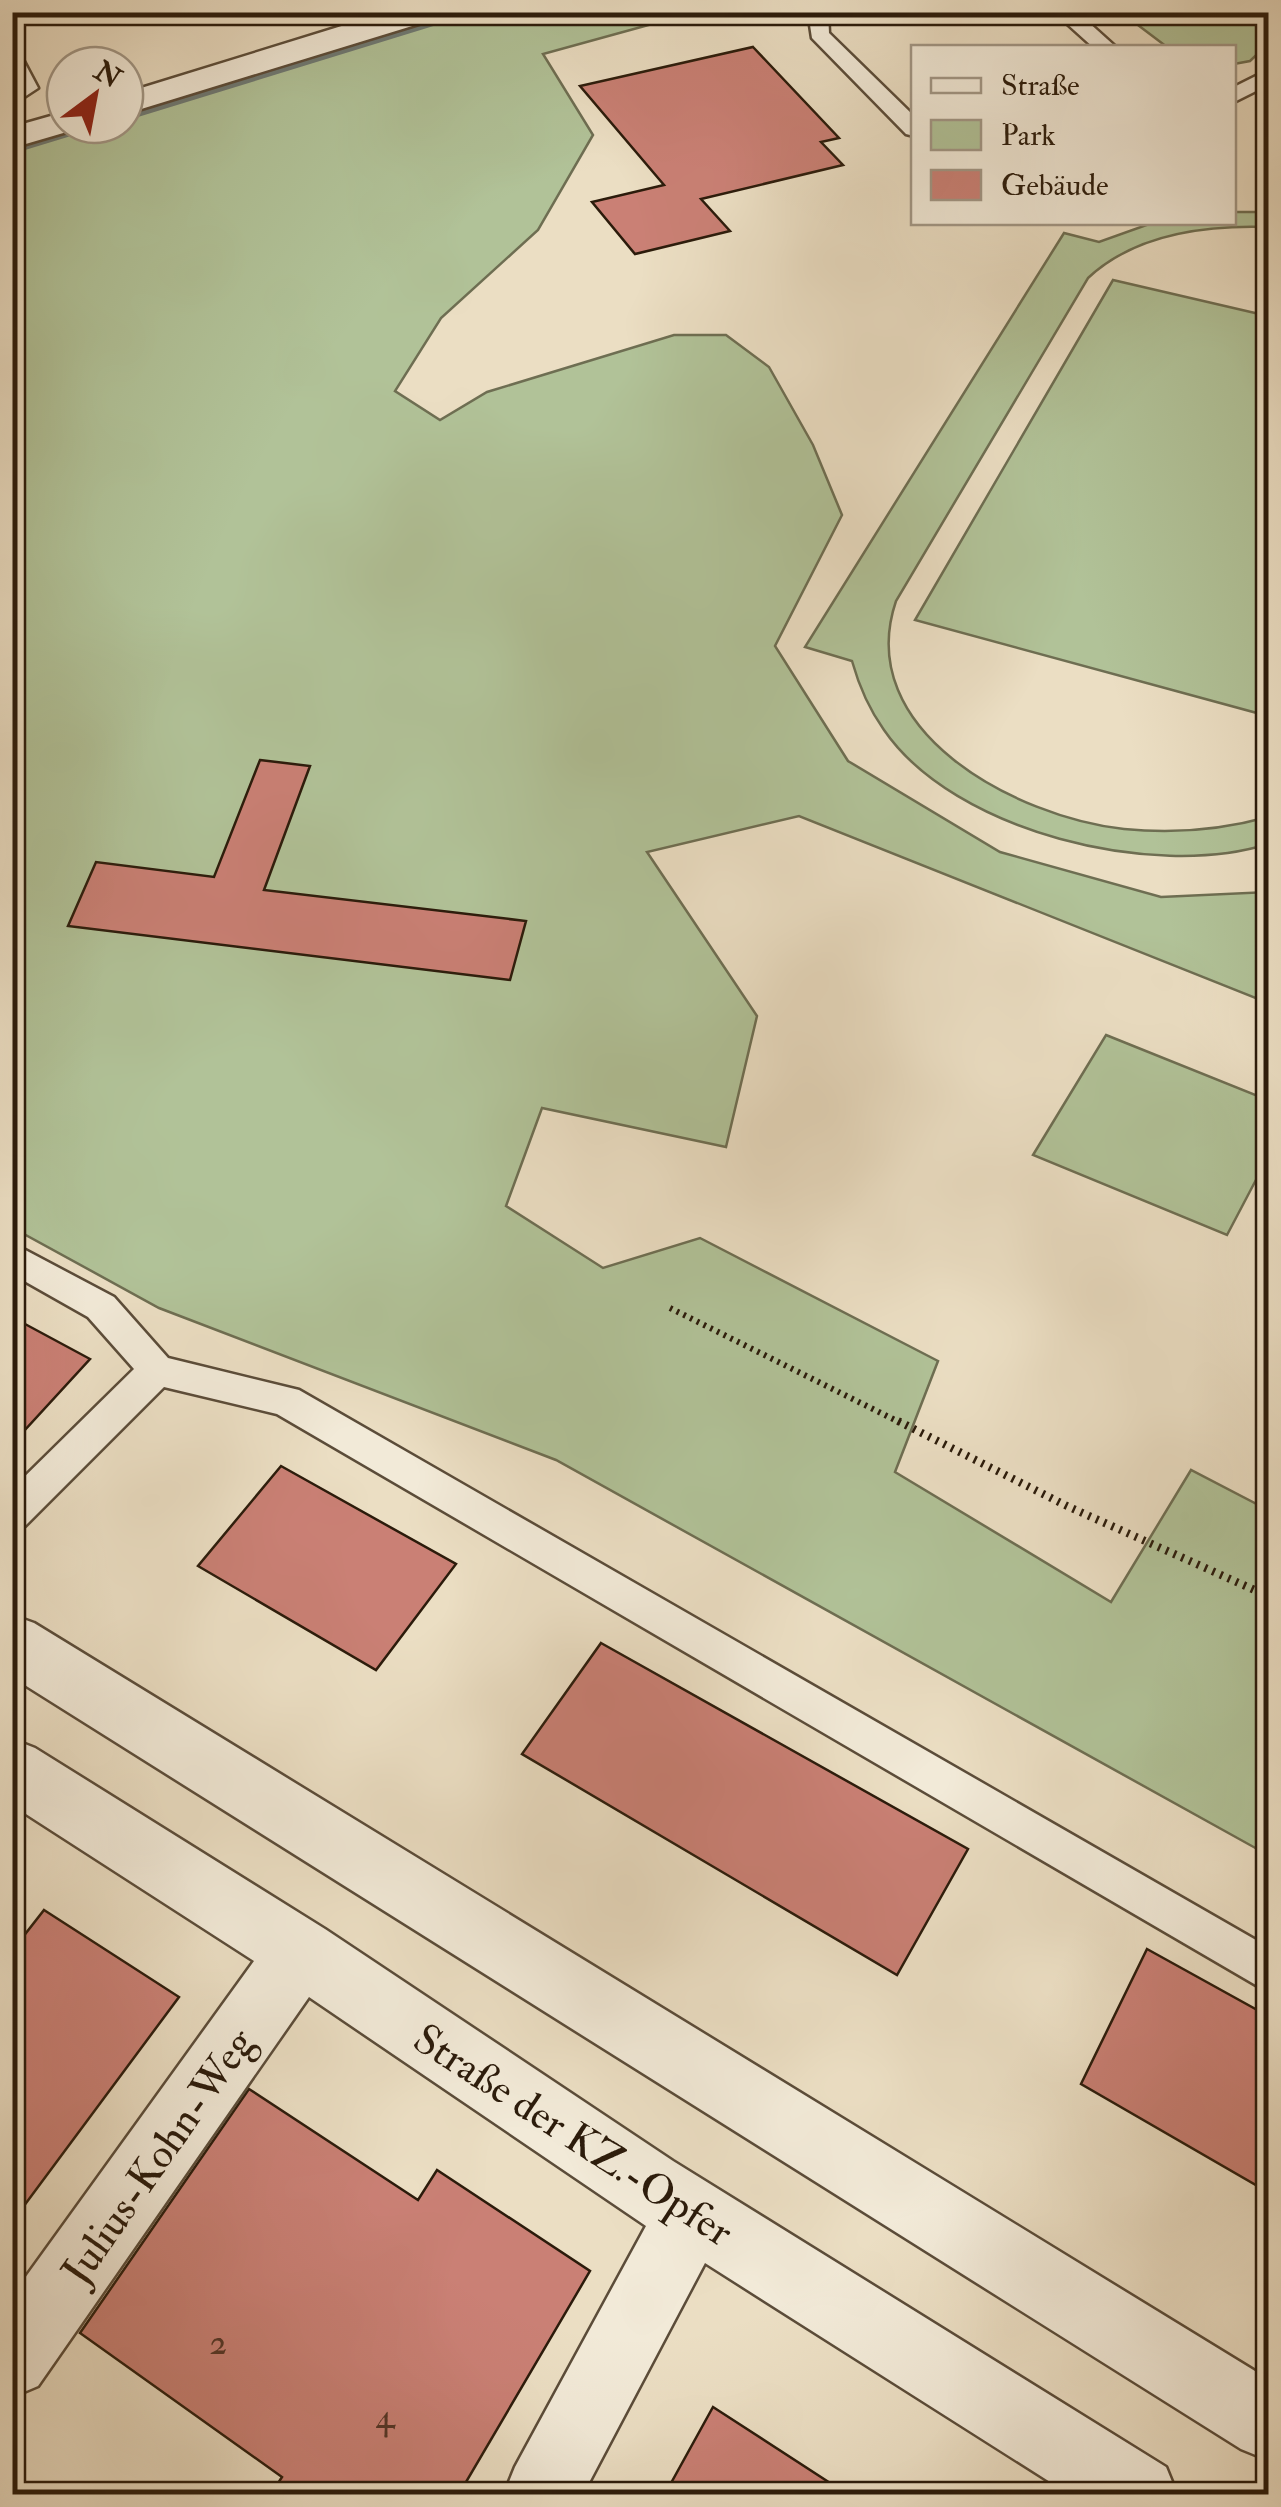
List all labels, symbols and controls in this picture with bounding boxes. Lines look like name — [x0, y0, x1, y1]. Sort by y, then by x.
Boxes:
north arrow — [45, 45, 145, 145]
legend — [911, 45, 1236, 225]
text: N — [87, 53, 128, 97]
text: Straße — [1001, 67, 1080, 104]
text: Park — [1001, 117, 1056, 154]
text: Gebäude — [1001, 167, 1109, 204]
street label: Straße der KZ.-Opfer — [403, 2013, 743, 2259]
street label: Julius-Kohn-Weg — [50, 2018, 267, 2296]
house number: 2 — [209, 2321, 227, 2365]
house number: 4 — [376, 2395, 397, 2439]

